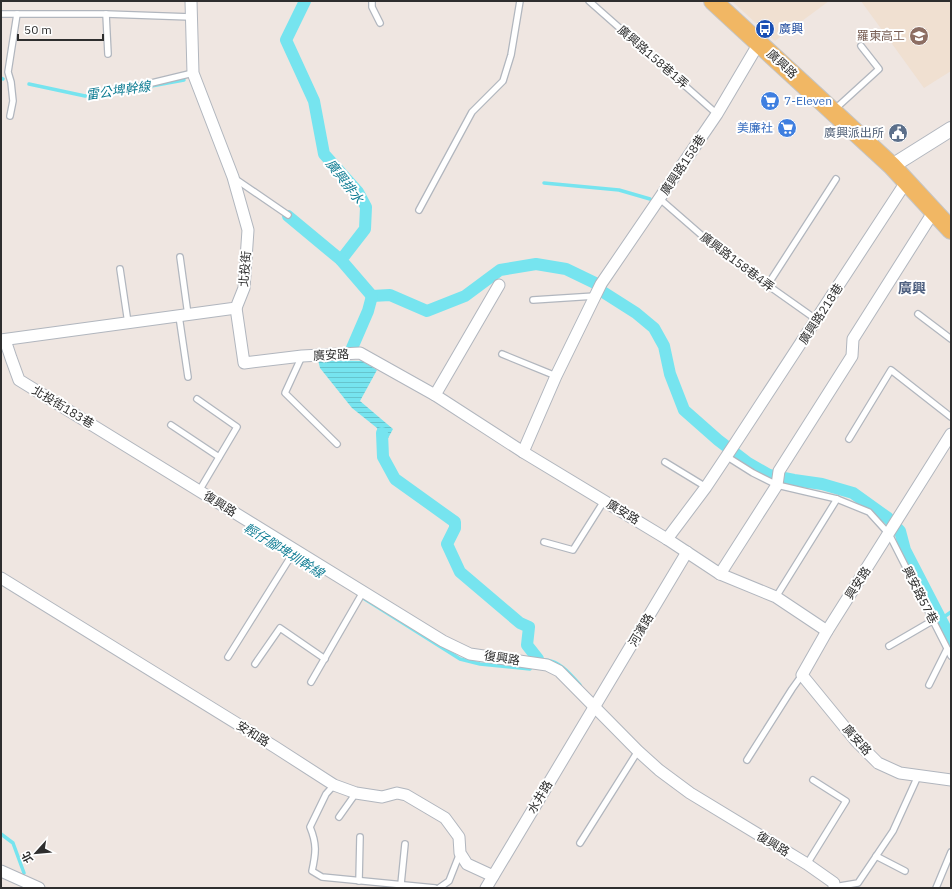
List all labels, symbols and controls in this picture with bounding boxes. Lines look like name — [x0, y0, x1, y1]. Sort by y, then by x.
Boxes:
scale bar — [18, 16, 103, 42]
bus stop icon: 廣興 — [754, 18, 776, 40]
place label: 廣興 — [779, 21, 803, 36]
text: 50 m — [24, 22, 52, 37]
street label: 廣興路158巷1弄 — [615, 22, 692, 91]
school or university icon: 羅東高工 — [908, 25, 930, 47]
place label: 羅東高工 — [857, 28, 905, 43]
street label: 廣興路 — [764, 46, 801, 81]
water label: 雷公埤幹線 — [85, 77, 153, 103]
supermarket icon: 7-Eleven — [759, 90, 781, 112]
place label: 7-Eleven — [784, 93, 832, 108]
supermarket icon: 美廉社 — [776, 117, 798, 139]
place label: 美廉社 — [737, 120, 773, 135]
public building icon: 廣興派出所 — [887, 122, 909, 144]
place label: 廣興派出所 — [824, 125, 884, 140]
street label: 廣興路158巷 — [657, 132, 708, 198]
water label: 廣興排水 — [322, 156, 368, 208]
street label: 廣興路158巷4弄 — [697, 229, 777, 294]
street label: 北投街 — [235, 250, 254, 288]
district label: 廣興 — [898, 279, 926, 297]
street label: 廣興路218巷 — [795, 280, 846, 347]
street label: 廣安路 — [313, 346, 349, 363]
street label: 北投街183巷 — [30, 382, 97, 431]
street label: 復興路 — [201, 488, 240, 519]
street label: 廣安路 — [604, 496, 643, 527]
water label: 輕仔腳埤圳幹線 — [241, 519, 329, 583]
street label: 興安路 — [841, 564, 874, 602]
street label: 興安路57巷 — [900, 564, 941, 626]
street label: 河濱路 — [625, 610, 656, 649]
street label: 復興路 — [483, 647, 521, 668]
street label: 安和路 — [234, 718, 273, 749]
street label: 廣安路 — [840, 721, 875, 758]
street label: 水井路 — [524, 777, 555, 816]
street label: 復興路 — [754, 828, 793, 859]
north arrow — [16, 833, 56, 873]
text: 北 — [18, 849, 36, 866]

